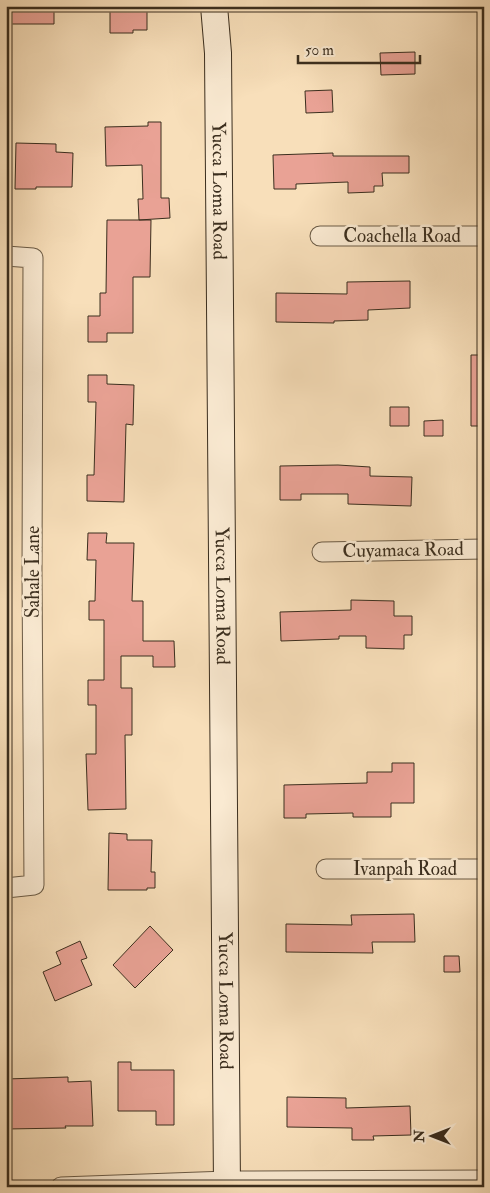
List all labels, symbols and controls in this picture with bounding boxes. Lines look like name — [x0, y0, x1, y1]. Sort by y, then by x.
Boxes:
scale bar — [298, 32, 420, 64]
text: 50 m — [305, 41, 334, 60]
street label: Yucca Loma Road — [207, 122, 232, 260]
street label: Coachella Road — [343, 224, 462, 248]
street label: Sahale Lane — [21, 526, 45, 618]
street label: Yucca Loma Road — [210, 527, 235, 665]
street label: Cuyamaca Road — [342, 537, 465, 563]
street label: Ivanpah Road — [353, 857, 458, 882]
street label: Yucca Loma Road — [213, 932, 238, 1070]
north arrow — [408, 1110, 458, 1160]
text: N — [411, 1129, 428, 1143]

